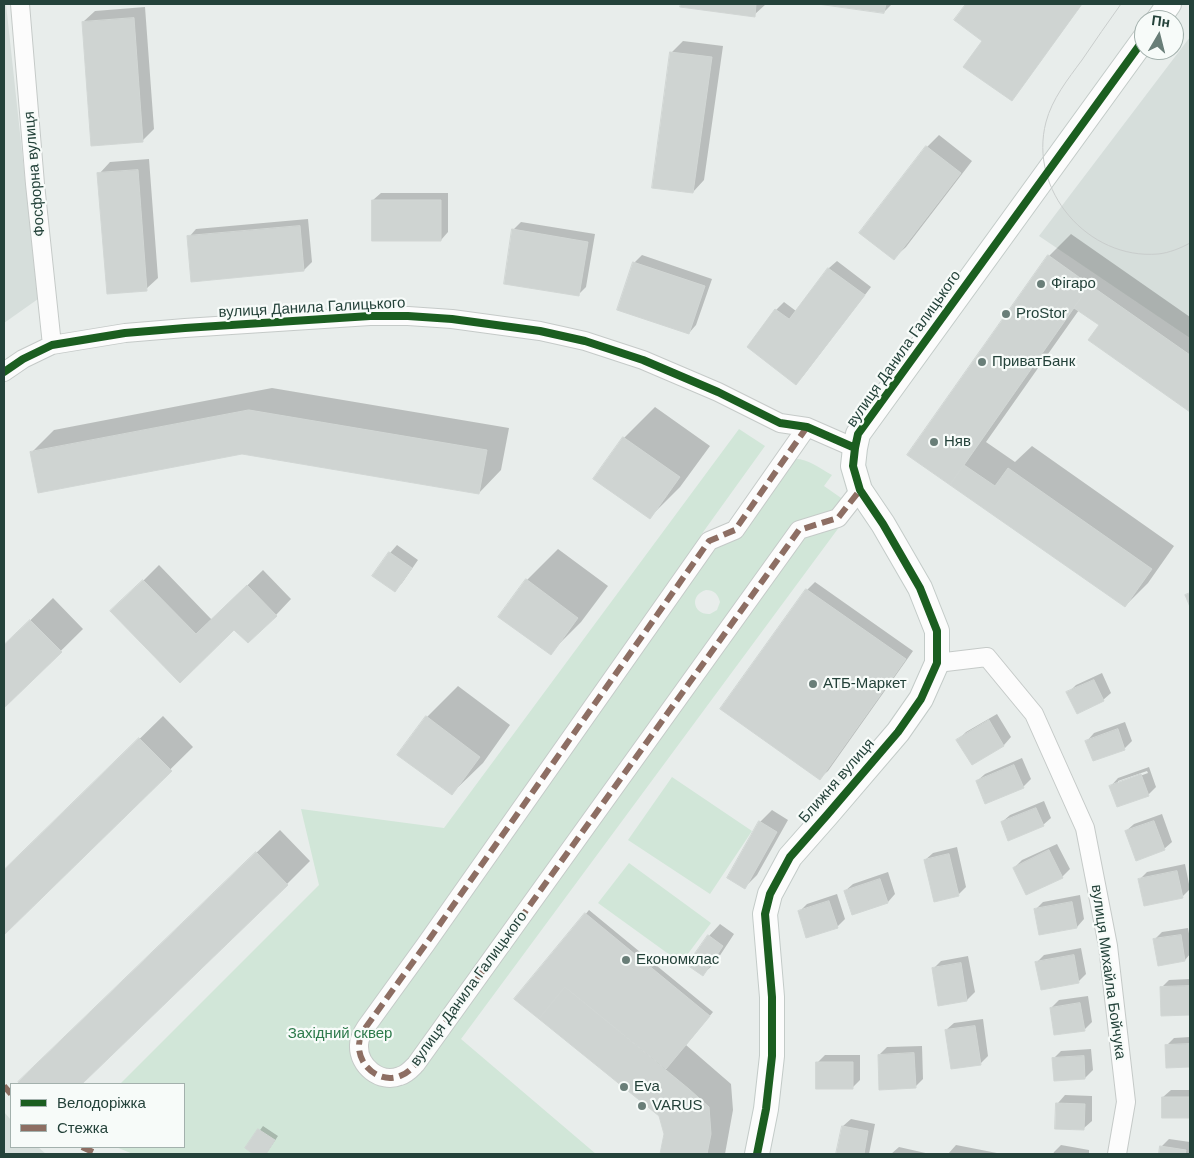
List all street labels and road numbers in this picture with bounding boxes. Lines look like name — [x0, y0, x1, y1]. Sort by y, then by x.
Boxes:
street label: Фосфорна вулиця — [21, 111, 49, 237]
street label: вулиця Данила Галицького — [843, 267, 965, 431]
street label: вулиця Данила Галицького — [218, 294, 406, 322]
street label: Ближня вулиця — [795, 735, 879, 827]
street label: вулиця Михайла Бойчука — [1087, 884, 1129, 1060]
street label: вулиця Данила Галицького — [407, 908, 531, 1070]

